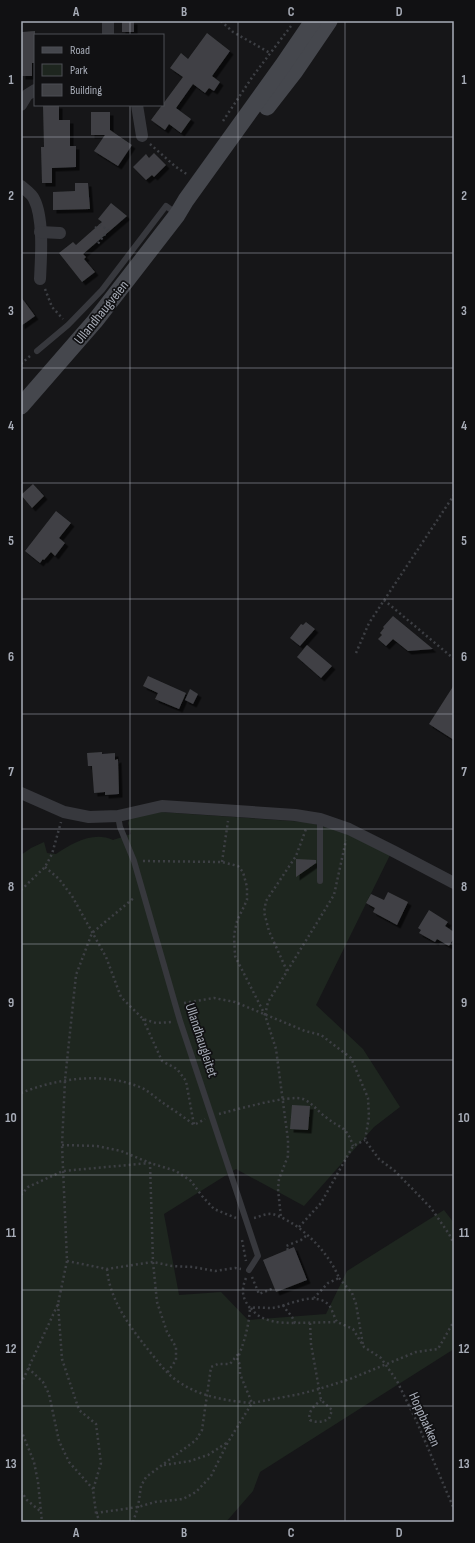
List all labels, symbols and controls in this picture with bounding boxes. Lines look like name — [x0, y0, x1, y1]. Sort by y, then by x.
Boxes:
text: A — [72, 4, 80, 20]
text: B — [181, 4, 187, 20]
text: C — [288, 4, 295, 20]
text: D — [396, 4, 403, 20]
legend — [34, 34, 164, 106]
text: Road — [70, 43, 90, 58]
text: Park — [70, 63, 88, 78]
text: 1 — [8, 72, 14, 88]
text: 1 — [461, 72, 467, 88]
text: Building — [70, 83, 102, 98]
text: 2 — [8, 188, 14, 204]
text: 2 — [461, 188, 467, 204]
street label: Ullandhaugveien — [71, 277, 132, 348]
text: 3 — [8, 303, 14, 319]
text: 3 — [461, 303, 467, 319]
text: 4 — [8, 418, 14, 434]
text: 4 — [461, 418, 467, 434]
text: 5 — [8, 533, 14, 549]
text: 5 — [461, 533, 467, 549]
text: 6 — [8, 649, 14, 665]
text: 6 — [461, 649, 467, 665]
text: 7 — [8, 764, 14, 780]
text: 7 — [461, 764, 467, 780]
text: 8 — [8, 879, 14, 895]
text: 8 — [461, 879, 467, 895]
text: 9 — [8, 995, 14, 1011]
text: 9 — [461, 995, 467, 1011]
street label: Ullandhaugleitet — [182, 1001, 222, 1079]
text: 10 — [5, 1110, 17, 1126]
text: 10 — [458, 1110, 470, 1126]
text: 11 — [6, 1225, 16, 1241]
text: 11 — [459, 1225, 469, 1241]
text: 12 — [6, 1341, 17, 1357]
text: 12 — [459, 1341, 470, 1357]
street label: Hoppbakken — [405, 1389, 444, 1449]
text: 13 — [6, 1456, 17, 1472]
text: 13 — [459, 1456, 470, 1472]
text: A — [72, 1525, 80, 1541]
text: B — [181, 1525, 187, 1541]
text: C — [288, 1525, 295, 1541]
text: D — [396, 1525, 403, 1541]

